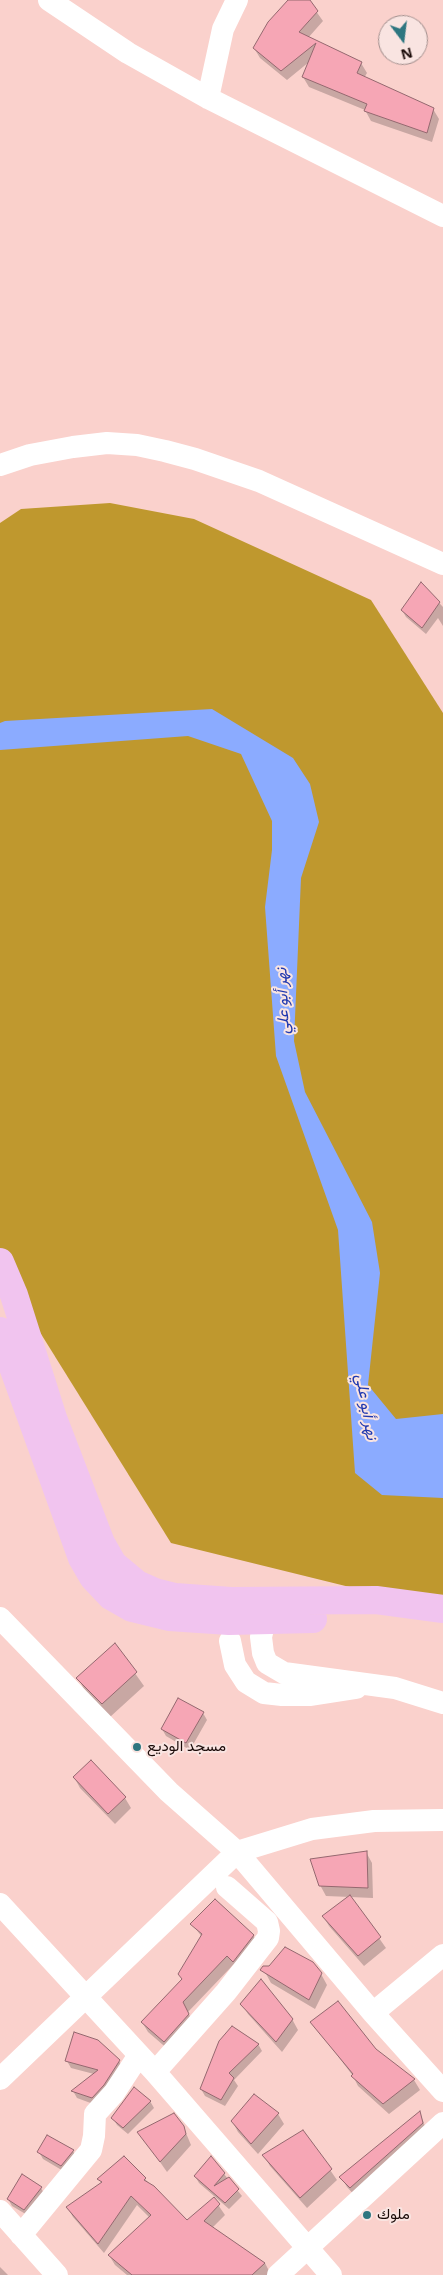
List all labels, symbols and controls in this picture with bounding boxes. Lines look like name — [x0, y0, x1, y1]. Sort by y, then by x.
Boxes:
north arrow — [378, 15, 428, 65]
text: N — [399, 43, 415, 65]
water label: نهر أبو علي — [272, 967, 294, 1035]
water label: نهر أبو علي — [351, 1373, 381, 1441]
place label: مسجد الوديع — [147, 1738, 226, 1756]
marker: مسجد الوديع — [131, 1741, 143, 1753]
place label: ملوك — [377, 2206, 410, 2224]
marker: ملوك — [361, 2209, 373, 2221]

